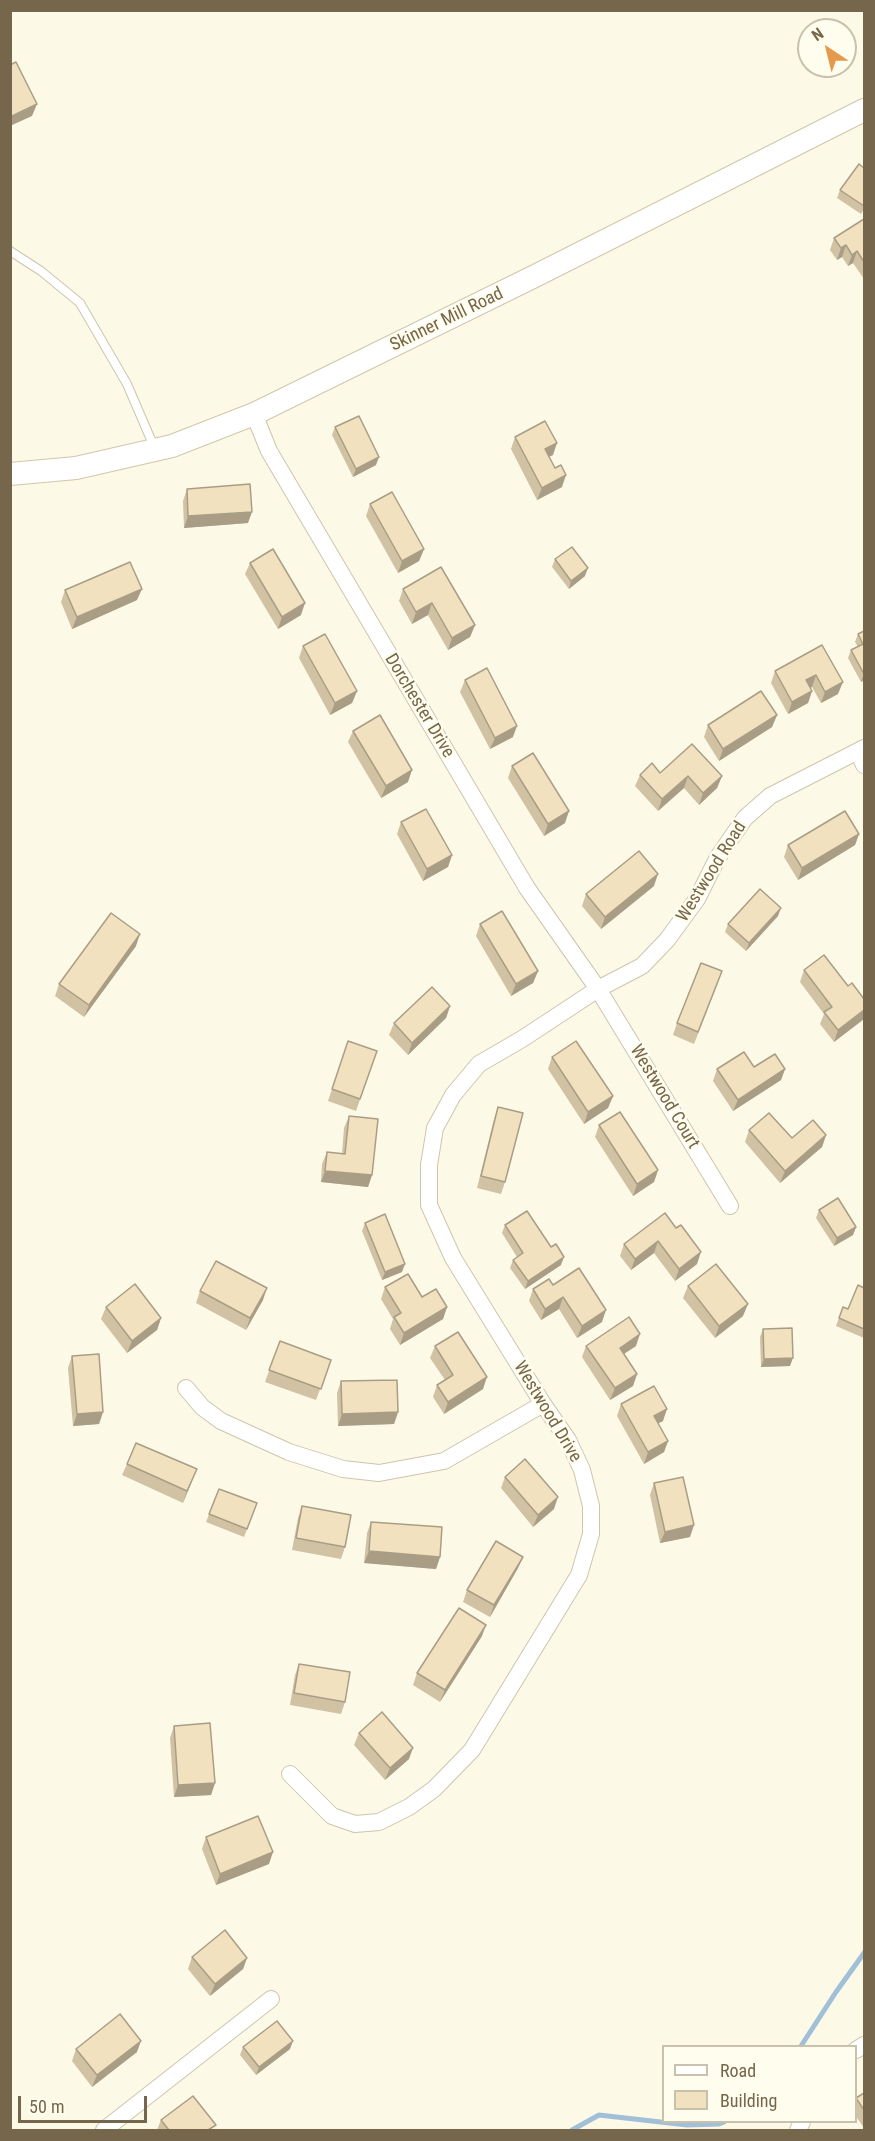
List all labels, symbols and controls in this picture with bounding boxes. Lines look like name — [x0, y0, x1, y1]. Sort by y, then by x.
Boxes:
north arrow — [797, 18, 857, 78]
text: N — [808, 24, 827, 45]
street label: Skinner Mill Road — [387, 283, 507, 357]
street label: Dorchester Drive — [379, 650, 459, 762]
street label: Westwood Road — [673, 818, 751, 926]
street label: Westwood Court — [625, 1041, 703, 1153]
street label: Westwood Drive — [508, 1358, 586, 1466]
legend — [662, 2045, 857, 2123]
text: Road — [720, 2060, 756, 2081]
scale bar — [21, 2084, 150, 2122]
text: Building — [720, 2090, 777, 2111]
text: 50 m — [29, 2096, 64, 2117]

